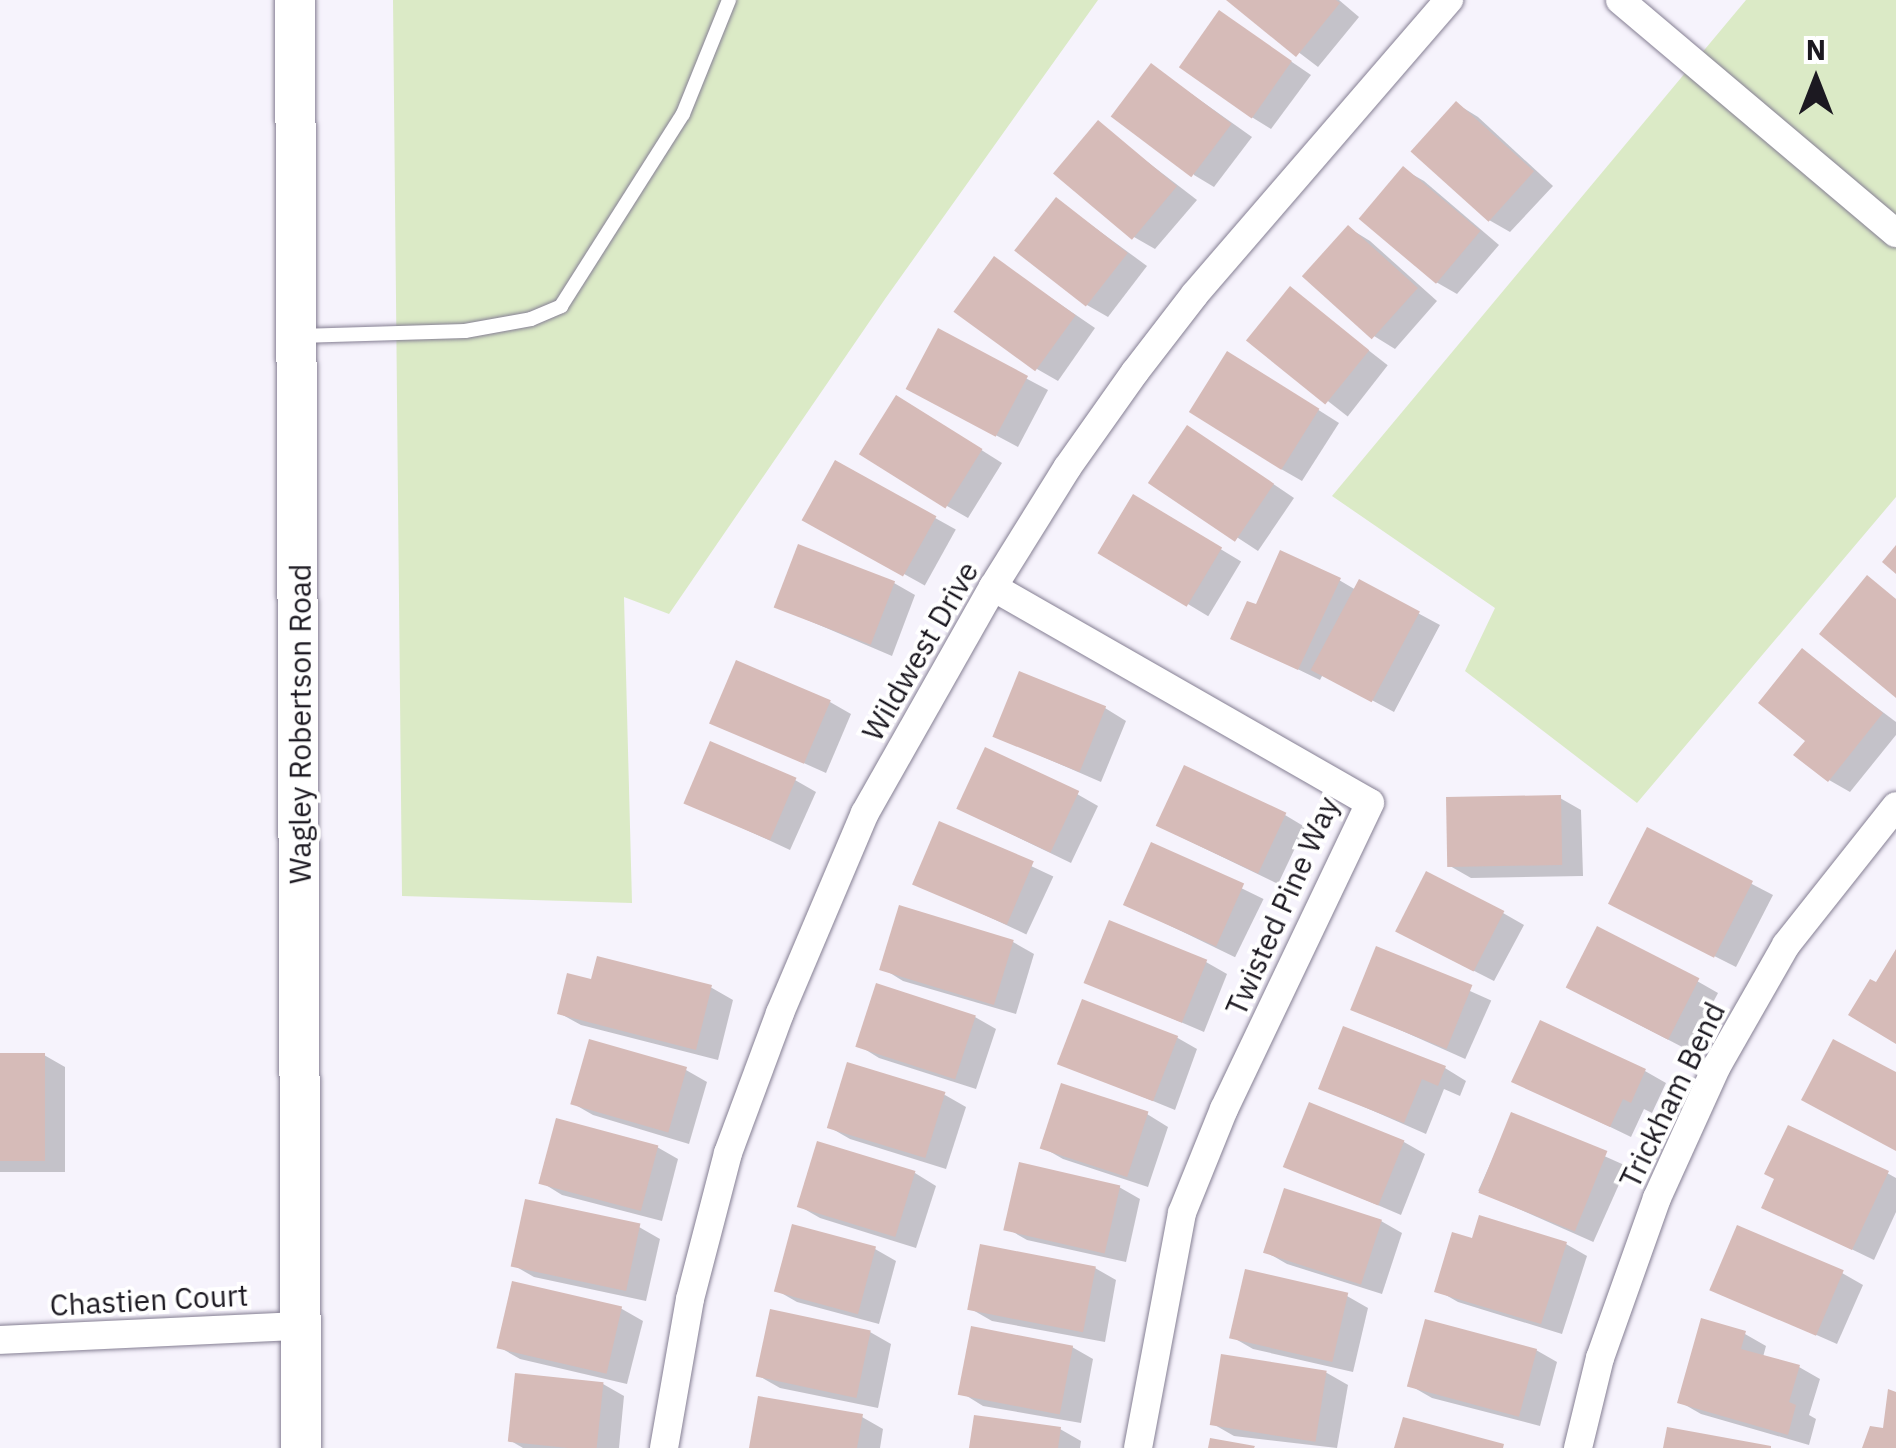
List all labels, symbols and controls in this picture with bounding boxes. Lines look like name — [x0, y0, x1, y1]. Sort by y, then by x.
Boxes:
north arrow — [1766, 30, 1866, 130]
text: N — [1806, 31, 1826, 68]
street label: Wildwest Drive — [854, 555, 986, 747]
street label: Wagley Robertson Road — [282, 564, 318, 884]
street label: Twisted Pine Way — [1218, 791, 1346, 1021]
street label: Trickham Bend — [1612, 996, 1732, 1194]
street label: Chastien Court — [49, 1277, 249, 1323]

